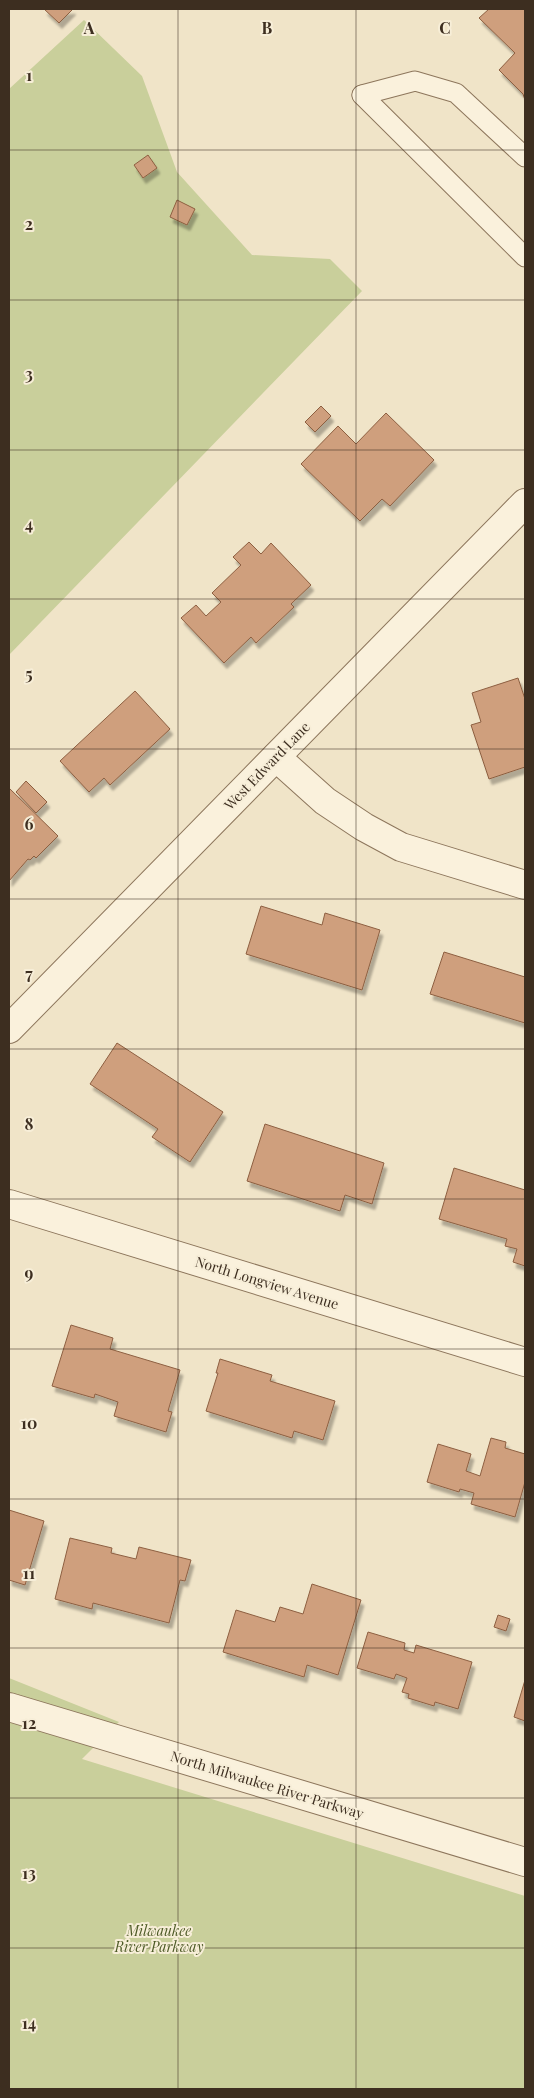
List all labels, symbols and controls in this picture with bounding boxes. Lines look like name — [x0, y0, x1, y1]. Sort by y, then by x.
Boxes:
text: A — [83, 17, 95, 38]
text: B — [262, 17, 273, 38]
text: C — [439, 17, 451, 38]
text: 1 — [26, 64, 32, 85]
text: 2 — [25, 213, 33, 234]
text: 3 — [25, 363, 33, 384]
text: 4 — [25, 513, 33, 534]
text: 5 — [25, 663, 33, 684]
street label: West Edward Lane — [219, 717, 314, 815]
text: 6 — [25, 813, 34, 834]
text: 7 — [25, 963, 33, 984]
text: 8 — [25, 1113, 34, 1134]
street label: North Longview Avenue — [193, 1252, 341, 1313]
text: 9 — [25, 1262, 34, 1283]
text: 10 — [21, 1412, 37, 1433]
text: 11 — [23, 1562, 35, 1583]
text: 12 — [22, 1712, 36, 1733]
street label: North Milwaukee River Parkway — [168, 1746, 366, 1823]
text: 13 — [22, 1862, 36, 1883]
park label: Milwaukee River Parkway — [114, 1921, 204, 1956]
text: 14 — [22, 2012, 36, 2033]

